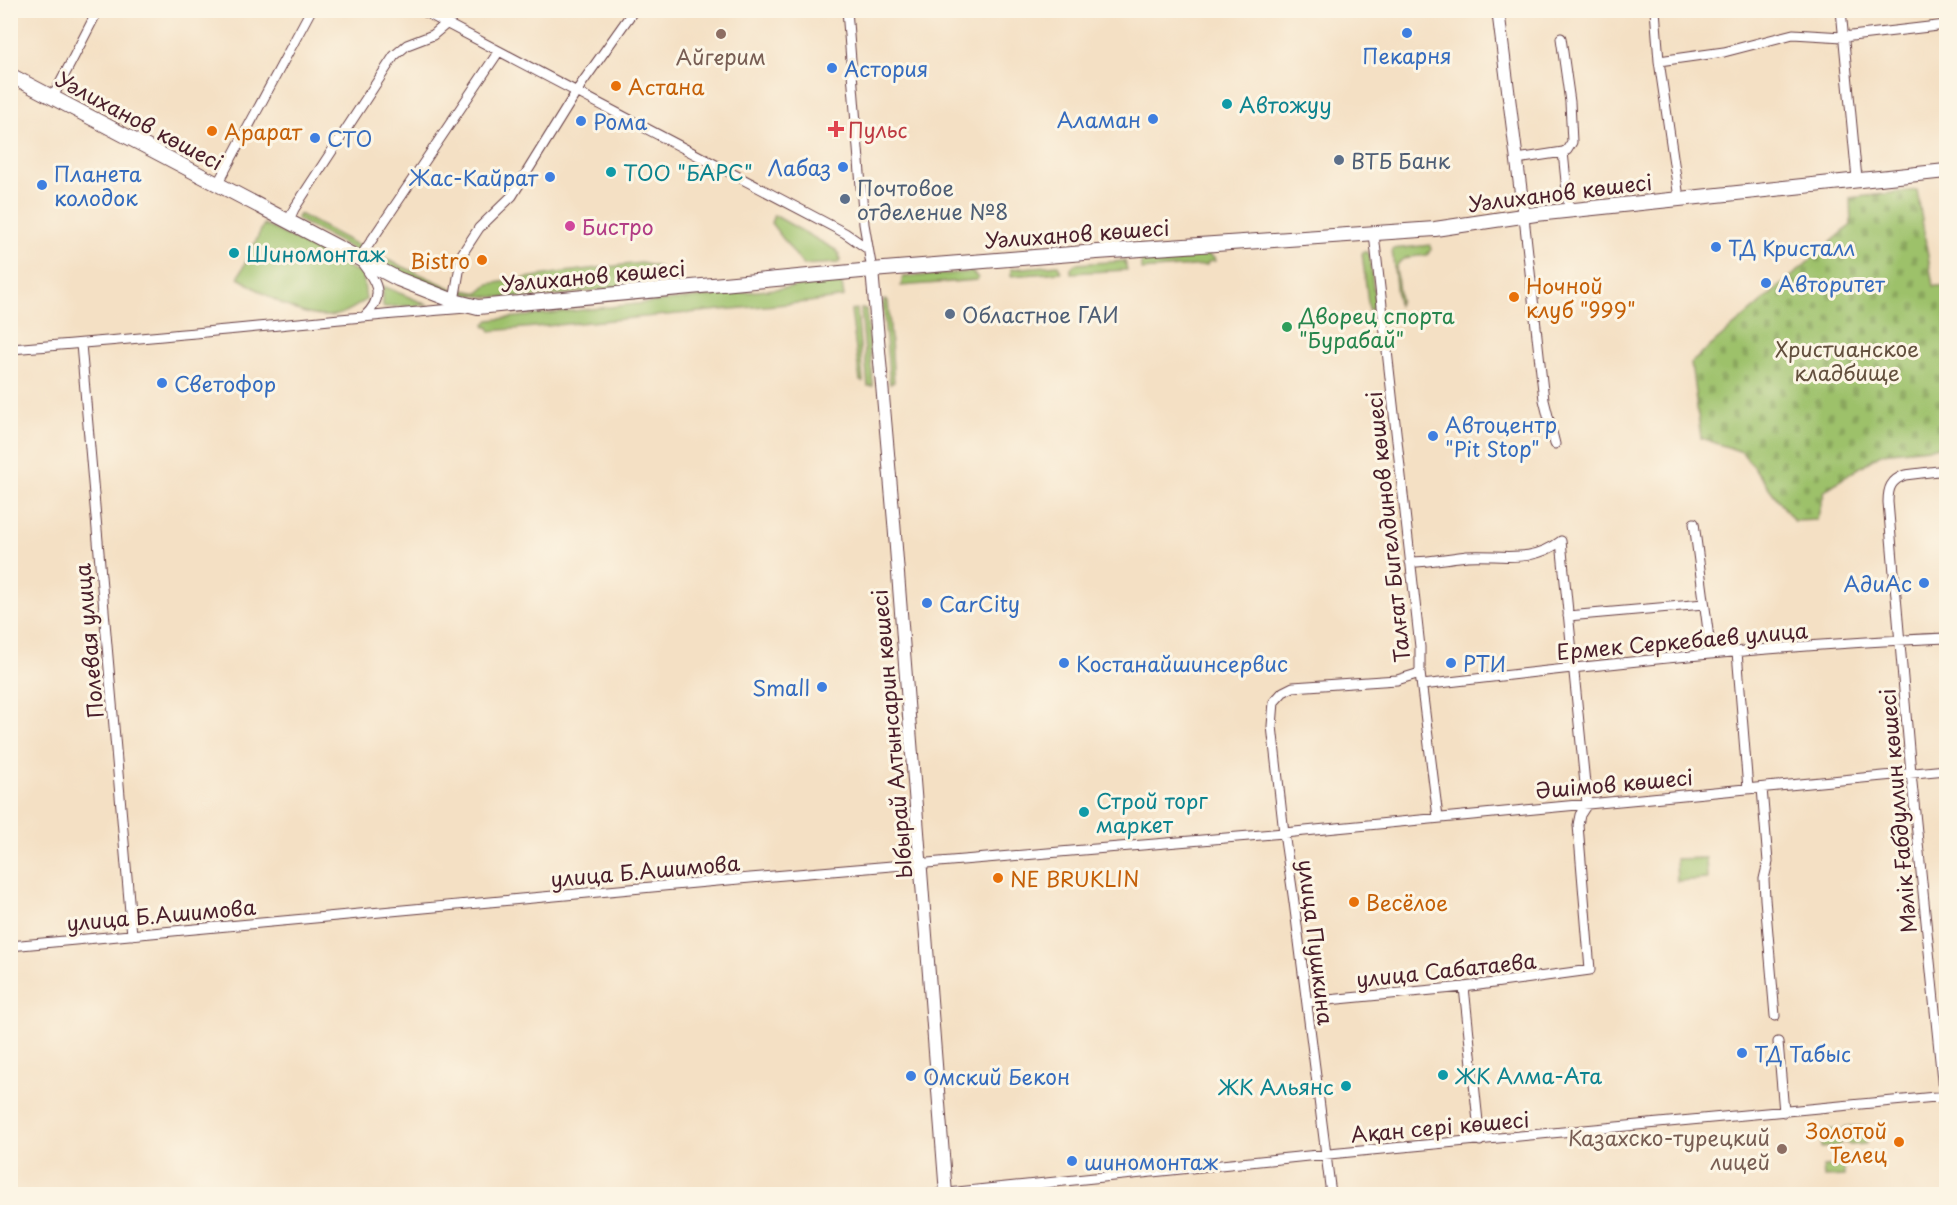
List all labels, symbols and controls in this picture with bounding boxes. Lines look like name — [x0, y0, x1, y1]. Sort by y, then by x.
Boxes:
marker: Пекарня — [1400, 26, 1414, 40]
marker: Айгерим — [714, 27, 728, 41]
place label: Пекарня — [1362, 39, 1452, 71]
place label: Айгерим — [676, 40, 766, 72]
place label: Астория — [844, 52, 928, 84]
marker: Астория — [825, 61, 839, 75]
street label: Уәлиханов көшесі — [51, 62, 229, 178]
place label: Астана — [628, 70, 705, 102]
marker: Астана — [609, 79, 623, 93]
place label: Автожуу — [1239, 88, 1332, 120]
marker: Автожуу — [1220, 97, 1234, 111]
place label: Аламан — [1057, 103, 1141, 135]
place label: Рома — [593, 105, 647, 137]
marker: Аламан — [1146, 112, 1160, 126]
place label: Пульс — [848, 113, 907, 145]
marker: Рома — [574, 114, 588, 128]
place label: Арарат — [224, 115, 302, 147]
place label: СТО — [327, 122, 372, 154]
marker: Пульс — [829, 122, 843, 136]
marker: Арарат — [205, 124, 219, 138]
marker: СТО — [308, 131, 322, 145]
place label: ВТБ Банк — [1351, 144, 1451, 176]
place label: Лабаз — [768, 151, 831, 183]
marker: ВТБ Банк — [1332, 153, 1346, 167]
place label: ТОО "БАРС" — [623, 156, 753, 188]
place label: Планета колодок — [54, 157, 142, 213]
marker: Лабаз — [836, 160, 850, 174]
place label: Жас-Кайрат — [408, 161, 539, 193]
marker: ТОО "БАРС" — [604, 165, 618, 179]
street label: Уәлиханов көшесі — [1466, 165, 1654, 219]
marker: Жас-Кайрат — [543, 170, 557, 184]
place label: Почтовое отделение №8 — [857, 171, 1008, 227]
marker: Планета колодок — [35, 178, 49, 192]
marker: Почтовое отделение №8 — [838, 192, 852, 206]
place label: Бистро — [582, 210, 654, 242]
street label: Уәлиханов көшесі — [984, 211, 1170, 255]
marker: Бистро — [563, 219, 577, 233]
place label: ТД Кристалл — [1728, 231, 1855, 263]
place label: Шиномонтаж — [246, 237, 386, 269]
marker: ТД Кристалл — [1709, 240, 1723, 254]
place label: Bistro — [410, 244, 470, 276]
marker: Шиномонтаж — [227, 246, 241, 260]
street label: Уәлиханов көшесі — [499, 251, 687, 299]
marker: Bistro — [475, 253, 489, 267]
place label: Авторитет — [1778, 267, 1886, 299]
place label: Ночной клуб "999" — [1526, 269, 1636, 325]
marker: Авторитет — [1759, 276, 1773, 290]
marker: Ночной клуб "999" — [1507, 290, 1521, 304]
place label: Областное ГАИ — [962, 298, 1119, 330]
place label: Дворец спорта "Бурабай" — [1298, 299, 1455, 355]
marker: Областное ГАИ — [943, 307, 957, 321]
marker: Дворец спорта "Бурабай" — [1280, 320, 1294, 334]
park label: Христианское кладбище — [1775, 332, 1919, 388]
place label: Светофор — [174, 367, 276, 399]
marker: Светофор — [155, 376, 169, 390]
street label: Талғат Бигелдинов көшесі — [1357, 390, 1417, 664]
place label: Автоцентр "Pit Stop" — [1445, 408, 1557, 464]
marker: Автоцентр "Pit Stop" — [1426, 429, 1440, 443]
street label: Полевая улица — [65, 561, 111, 720]
place label: АдиАс — [1843, 567, 1912, 599]
marker: АдиАс — [1917, 576, 1931, 590]
place label: CarCity — [939, 587, 1020, 619]
street label: Ыбырай Алтынсарин көшесі — [862, 588, 920, 880]
marker: CarCity — [920, 596, 934, 610]
street label: Ермек Серкебаев улица — [1555, 613, 1810, 667]
place label: Костанайшинсервис — [1076, 647, 1288, 679]
place label: РТИ — [1463, 647, 1506, 679]
marker: Костанайшинсервис — [1057, 656, 1071, 670]
marker: РТИ — [1444, 656, 1458, 670]
place label: Small — [752, 671, 810, 703]
marker: Small — [815, 680, 829, 694]
street label: Мәлік Ғабдуллин көшесі — [1870, 687, 1924, 935]
street label: Әшімов көшесі — [1534, 760, 1694, 806]
place label: Строй торг маркет — [1096, 784, 1208, 840]
marker: Строй торг маркет — [1077, 805, 1091, 819]
street label: улица Б.Ашимова — [549, 846, 741, 894]
street label: улица Пушкина — [1291, 857, 1343, 1027]
place label: NE BRUKLIN — [1010, 862, 1139, 894]
marker: NE BRUKLIN — [991, 871, 1005, 885]
place label: Весёлое — [1366, 886, 1448, 918]
street label: улица Б.Ашимова — [65, 890, 257, 938]
marker: Весёлое — [1347, 895, 1361, 909]
street label: улица Сабатаева — [1354, 944, 1538, 994]
place label: ТД Табыс — [1754, 1037, 1851, 1069]
marker: ТД Табыс — [1735, 1046, 1749, 1060]
place label: ЖК Алма-Ата — [1455, 1059, 1602, 1091]
place label: Омский Бекон — [923, 1060, 1070, 1092]
marker: ЖК Алма-Ата — [1436, 1068, 1450, 1082]
marker: Омский Бекон — [904, 1069, 918, 1083]
place label: ЖК Альянс — [1218, 1070, 1334, 1102]
marker: ЖК Альянс — [1339, 1079, 1353, 1093]
street label: Ақан сері көшесі — [1349, 1102, 1531, 1150]
place label: Золотой Телец — [1806, 1114, 1887, 1170]
place label: Казахско-турецкий лицей — [1568, 1121, 1770, 1177]
marker: Золотой Телец — [1892, 1135, 1906, 1149]
marker: Казахско-турецкий лицей — [1775, 1142, 1789, 1156]
place label: шиномонтаж — [1084, 1145, 1219, 1177]
marker: шиномонтаж — [1065, 1154, 1079, 1168]

